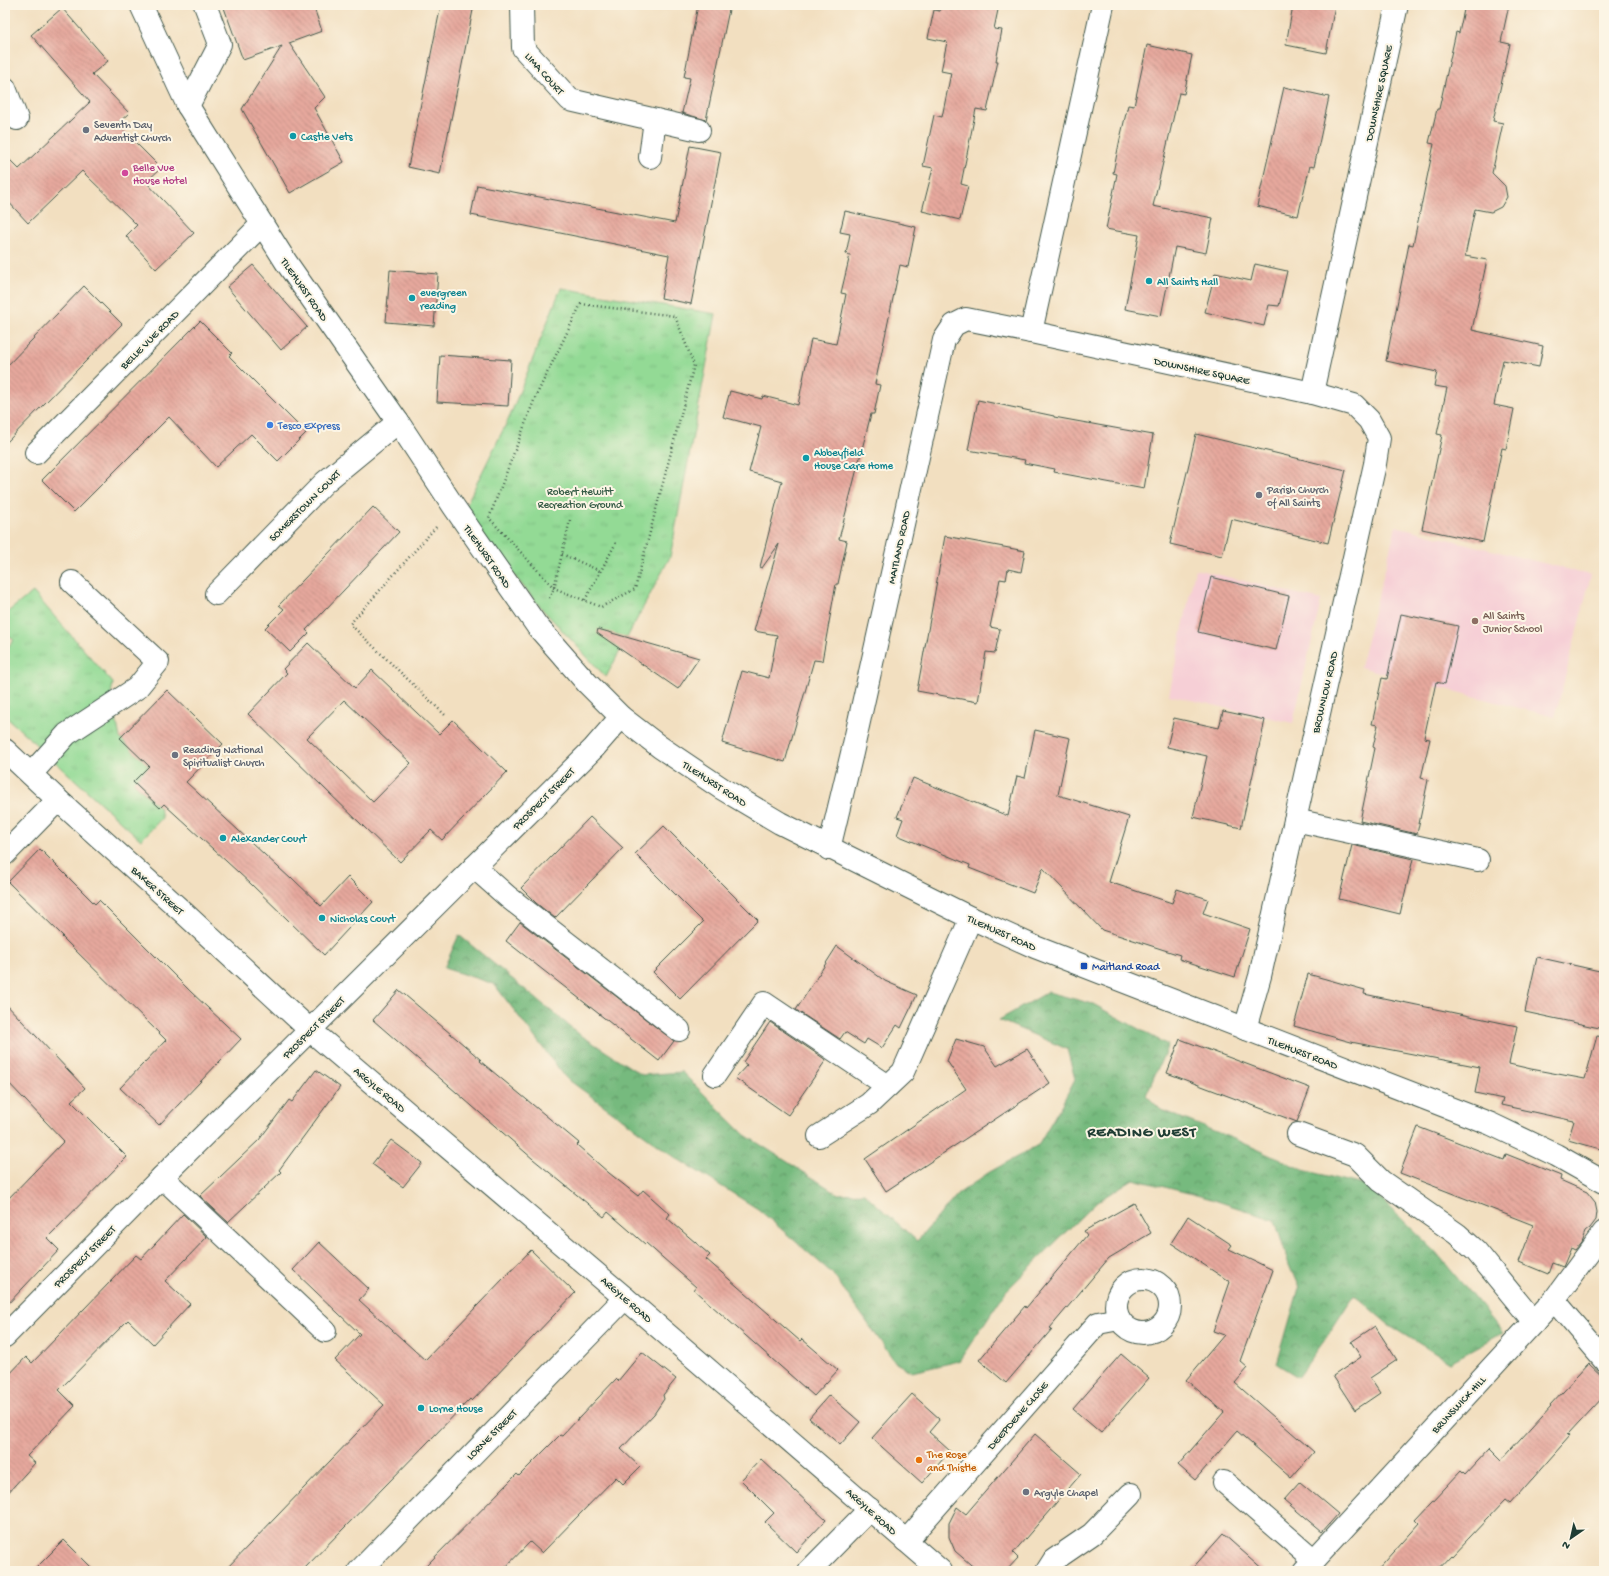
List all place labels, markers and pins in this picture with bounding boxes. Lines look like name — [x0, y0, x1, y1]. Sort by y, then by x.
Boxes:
place label: Seventh Day Adventist Church — [94, 120, 171, 145]
marker: Seventh Day Adventist Church — [81, 125, 91, 135]
marker: Castle Vets — [288, 131, 298, 141]
place label: Castle Vets — [301, 132, 354, 144]
place label: Belle Vue House Hotel — [132, 163, 188, 188]
marker: Belle Vue House Hotel — [120, 168, 130, 178]
marker: All Saints Hall — [1144, 276, 1154, 286]
place label: All Saints Hall — [1157, 277, 1219, 289]
place label: evergreen reading — [420, 288, 468, 313]
marker: evergreen reading — [407, 293, 417, 303]
marker: Tesco Express — [265, 420, 275, 430]
place label: Tesco Express — [277, 421, 341, 433]
place label: Abbeyfield House Care Home — [814, 447, 894, 473]
marker: Abbeyfield House Care Home — [801, 453, 811, 463]
place label: Parish Church of All Saints — [1266, 485, 1329, 510]
marker: Parish Church of All Saints — [1254, 490, 1264, 500]
place label: All Saints Junior School — [1483, 611, 1543, 636]
marker: All Saints Junior School — [1470, 616, 1480, 626]
place label: Reading National Spiritualist Church — [183, 745, 265, 770]
marker: Reading National Spiritualist Church — [170, 750, 180, 760]
marker: Alexander Court — [218, 833, 228, 843]
place label: Alexander Court — [231, 834, 308, 846]
marker: Nicholas Court — [317, 913, 327, 923]
place label: Nicholas Court — [330, 914, 397, 926]
marker: Maitland Road — [1079, 961, 1089, 971]
place label: Maitland Road — [1092, 962, 1161, 974]
marker: Lorne House — [416, 1403, 426, 1413]
place label: Lorne House — [429, 1404, 483, 1416]
place label: The Rose and Thistle — [926, 1450, 977, 1475]
marker: The Rose and Thistle — [914, 1455, 924, 1465]
marker: Argyle Chapel — [1021, 1487, 1031, 1497]
place label: Argyle Chapel — [1034, 1488, 1099, 1500]

